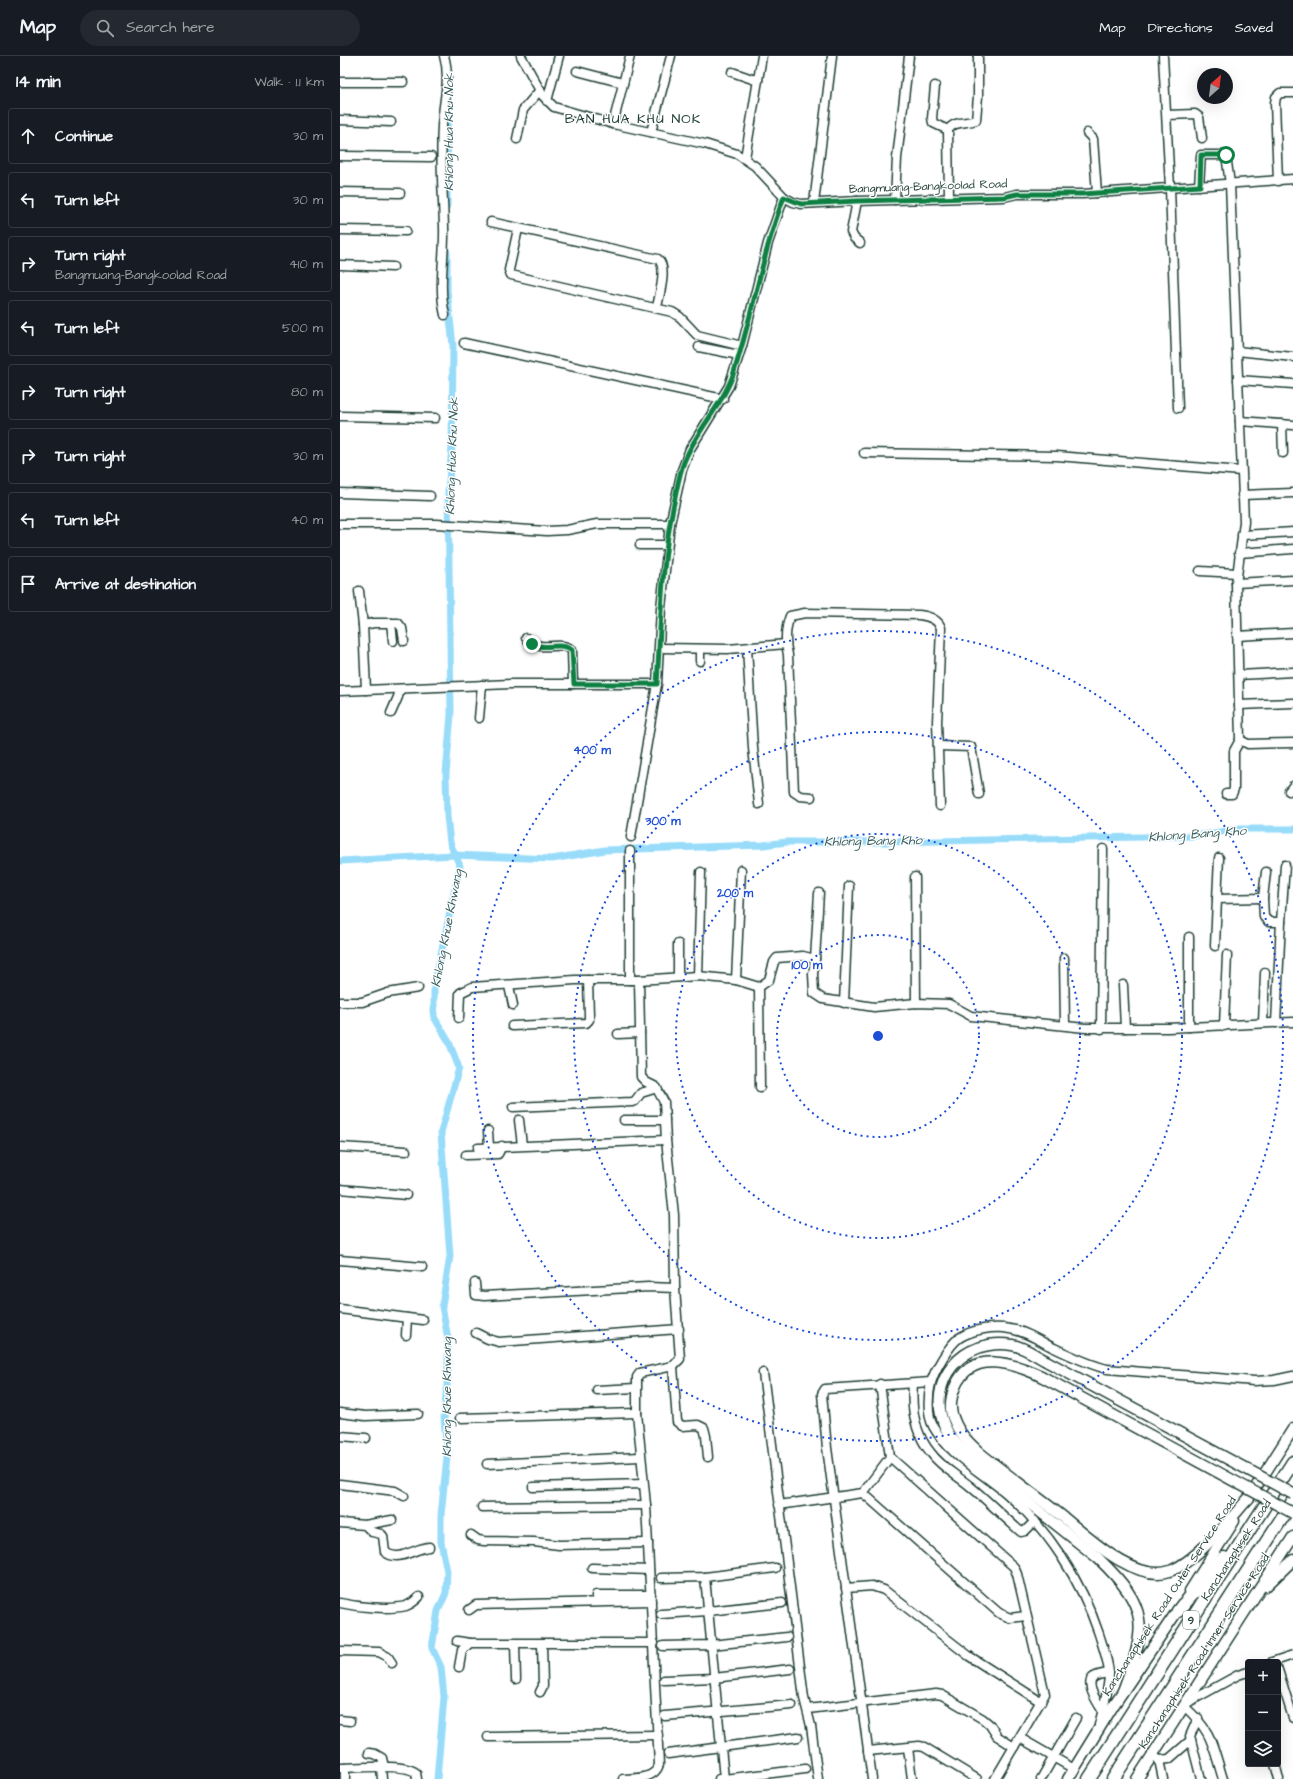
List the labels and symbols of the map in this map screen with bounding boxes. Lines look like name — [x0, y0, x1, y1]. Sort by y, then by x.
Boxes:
north arrow — [1197, 68, 1233, 104]
water label: Khlong Hua Khu Nok — [440, 72, 459, 191]
district label: BAN HUA KHU NOK — [565, 109, 701, 129]
route start — [1217, 146, 1235, 164]
street label: Bangmuang-Bangkoolad Road — [849, 175, 1008, 199]
water label: Khlong Hua Khu Nok — [441, 396, 464, 515]
route end — [523, 635, 541, 653]
text: 400 m — [573, 742, 611, 759]
text: 300 m — [644, 813, 681, 830]
water label: Khlong Bang Kho — [1148, 821, 1248, 847]
water label: Khlong Bang Kho — [824, 831, 924, 852]
water label: Khlong Khue Khwang — [427, 866, 468, 989]
text: 200 m — [716, 885, 754, 902]
text: 100 m — [792, 957, 823, 974]
centre of rings — [871, 1029, 885, 1043]
water label: Khlong Khue Khwang — [438, 1336, 457, 1457]
street label: Kanchanaphisek Road Outer Service Road — [1098, 1493, 1241, 1699]
street label: Kanchanaphisek Road — [1197, 1496, 1276, 1604]
street label: Kanchanaphisek Road Inner Service Road — [1135, 1550, 1274, 1752]
road number: 9 — [1183, 1611, 1199, 1629]

